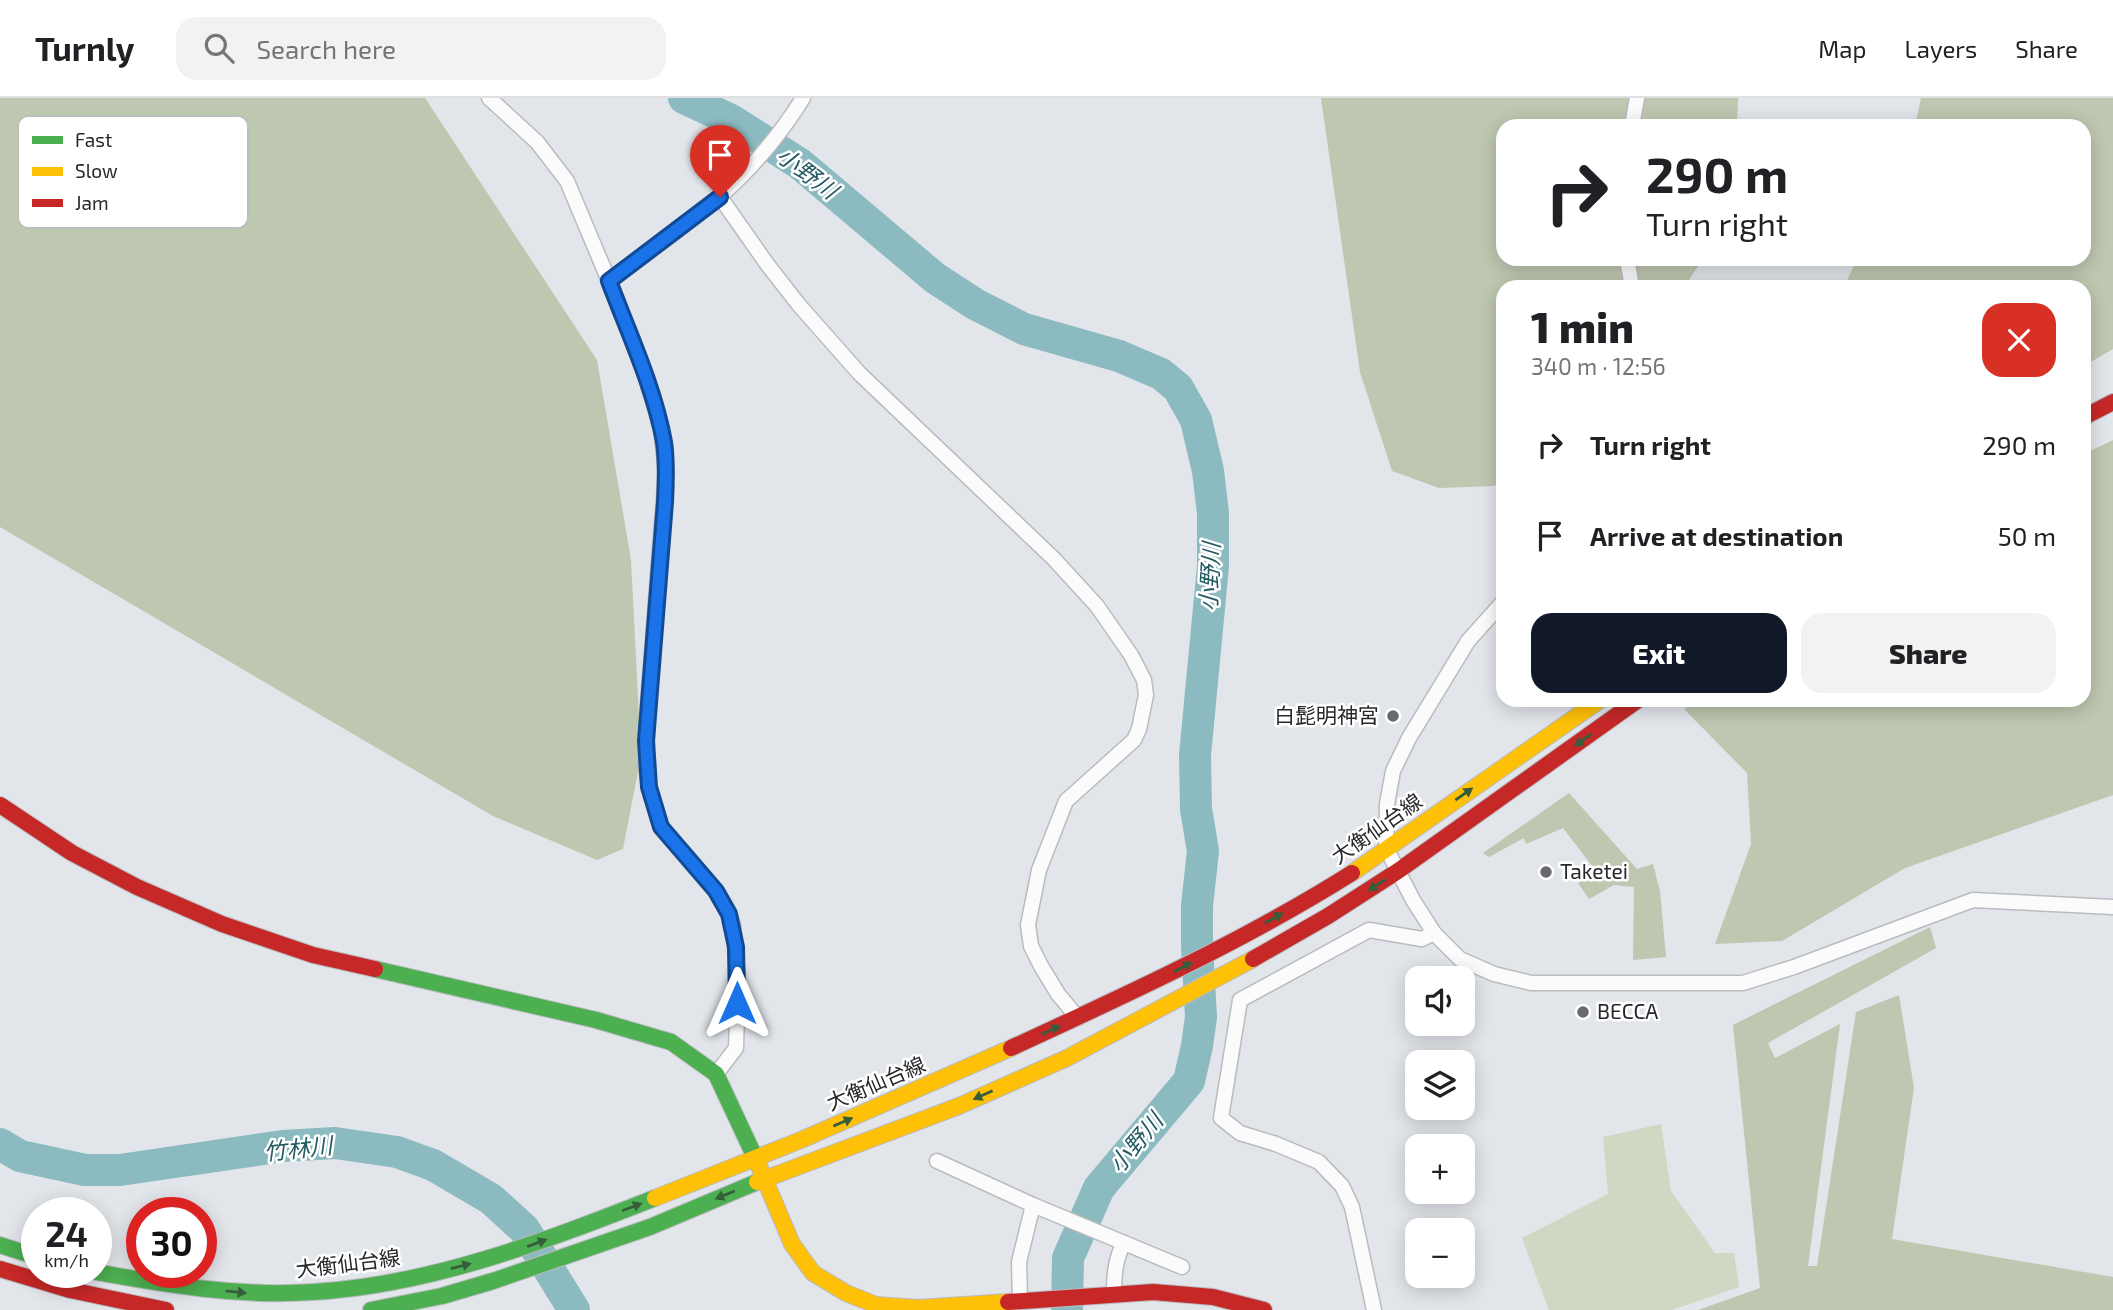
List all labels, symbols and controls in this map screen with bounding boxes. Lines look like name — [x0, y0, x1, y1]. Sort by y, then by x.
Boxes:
search box — [176, 17, 666, 80]
text: Turnly — [35, 28, 134, 68]
icon: search — [200, 29, 238, 67]
text: Search here — [256, 33, 396, 64]
text: Map — [1818, 34, 1866, 63]
text: Layers — [1904, 34, 1977, 63]
text: Share — [2015, 34, 2078, 63]
legend — [18, 116, 248, 228]
pin — [690, 125, 750, 197]
text: Fast — [75, 128, 112, 151]
icon: arrive — [701, 136, 739, 174]
water label: 小野川 — [772, 140, 846, 206]
text: 290 m — [1646, 144, 1788, 203]
icon: right — [1531, 147, 1622, 238]
text: Slow — [75, 159, 118, 182]
text: Jam — [75, 191, 109, 214]
text: Turn right — [1646, 204, 1788, 242]
text: 1 min — [1531, 301, 1634, 351]
button: close — [1982, 303, 2056, 377]
text: 340 m · 12:56 — [1531, 352, 1666, 380]
icon: right — [1531, 426, 1569, 464]
text: Turn right — [1590, 429, 1711, 460]
text: 290 m — [1982, 429, 2056, 460]
icon: arrive — [1531, 517, 1569, 555]
text: Arrive at destination — [1590, 520, 1843, 551]
text: 50 m — [1998, 520, 2056, 551]
water label: 小野川 — [1193, 539, 1225, 612]
button: Exit — [1531, 613, 1787, 693]
button: Share — [1801, 613, 2056, 693]
place label: 白髭明神宮 — [1274, 702, 1379, 727]
marker: 白髭明神宮 — [1385, 708, 1401, 724]
one-way arrow — [1574, 733, 1592, 747]
street label: 大衡仙台線 — [1326, 787, 1426, 868]
one-way arrow — [1455, 787, 1473, 801]
place label: Taketei — [1560, 858, 1628, 883]
marker: Taketei — [1538, 864, 1554, 880]
one-way arrow — [1367, 878, 1387, 891]
one-way arrow — [1264, 912, 1283, 924]
one-way arrow — [1173, 961, 1193, 972]
position arrow — [700, 966, 774, 1040]
map controls — [1405, 966, 1475, 1288]
button: sound — [1405, 966, 1475, 1036]
place label: BECCA — [1597, 998, 1658, 1023]
marker: BECCA — [1575, 1004, 1591, 1020]
one-way arrow — [1041, 1024, 1061, 1036]
button: layers — [1405, 1050, 1475, 1120]
street label: 大衡仙台線 — [822, 1051, 929, 1115]
one-way arrow — [973, 1090, 994, 1101]
water label: 小野川 — [1102, 1105, 1170, 1178]
one-way arrow — [832, 1116, 853, 1127]
water label: 竹林川 — [262, 1130, 337, 1166]
button: + — [1405, 1134, 1475, 1204]
one-way arrow — [715, 1189, 736, 1200]
speed limit sign: 30 — [126, 1197, 217, 1288]
one-way arrow — [621, 1201, 642, 1212]
text: 24 — [45, 1212, 88, 1254]
button: − — [1405, 1218, 1475, 1288]
one-way arrow — [527, 1237, 548, 1248]
street label: 大衡仙台線 — [294, 1244, 401, 1281]
text: km/h — [44, 1249, 89, 1271]
one-way arrow — [450, 1260, 472, 1271]
one-way arrow — [225, 1287, 247, 1298]

